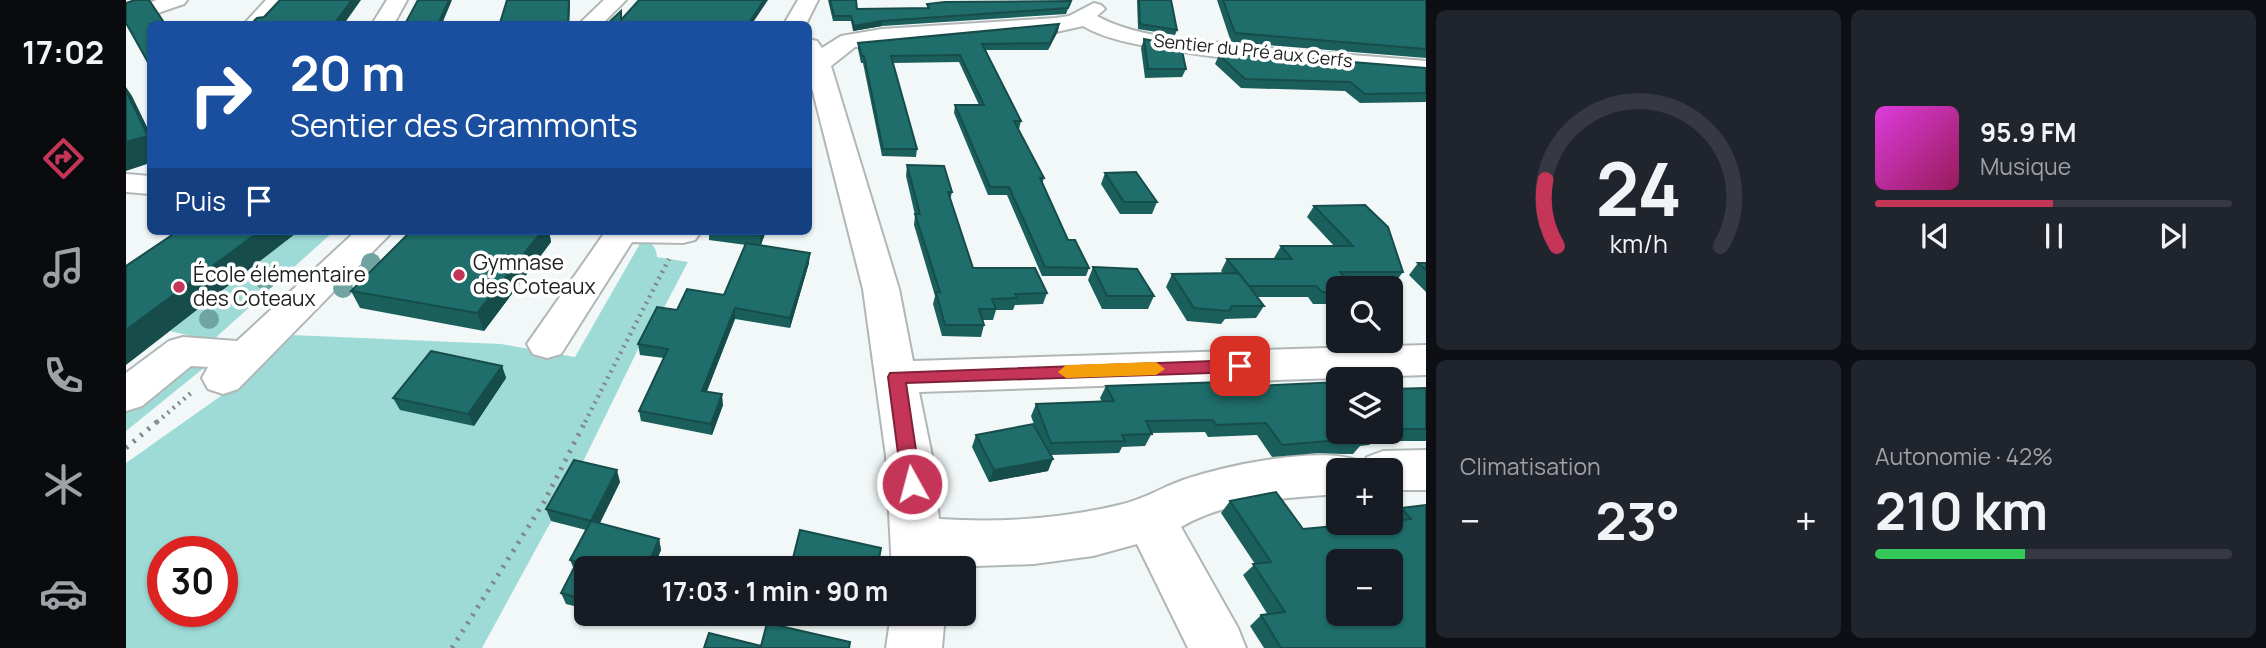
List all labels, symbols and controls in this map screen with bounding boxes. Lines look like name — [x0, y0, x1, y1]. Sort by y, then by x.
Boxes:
street label: Sentier du Pré aux Cerfs — [1152, 28, 1354, 72]
text: 17:02 — [22, 30, 104, 74]
text: 20 m — [290, 39, 405, 106]
icon: right — [175, 49, 266, 140]
text: Sentier des Grammonts — [290, 103, 638, 147]
text: 95.9 FM — [1980, 114, 2077, 150]
icon: directions — [39, 134, 88, 183]
text: 24 — [1595, 139, 1682, 239]
text: Musique — [1980, 150, 2071, 182]
icon: arrive — [240, 182, 278, 220]
text: Puis — [175, 183, 226, 219]
icon: previous — [1916, 217, 1954, 255]
icon: pause — [2035, 217, 2073, 255]
icon: next — [2154, 217, 2192, 255]
text: km/h — [1609, 226, 1668, 261]
icon: music — [39, 243, 88, 292]
place label: Gymnase des Coteaux — [473, 248, 596, 300]
place label: École élémentaire des Coteaux — [193, 260, 366, 312]
marker: Gymnase des Coteaux — [451, 267, 467, 283]
map controls — [1326, 276, 1403, 626]
button: search — [1326, 276, 1403, 353]
marker: École élémentaire des Coteaux — [171, 279, 187, 295]
pin — [1210, 336, 1270, 396]
icon: arrive — [1221, 347, 1259, 385]
icon: phone — [39, 351, 88, 400]
button: layers — [1326, 367, 1403, 444]
text: Autonomie · 42% — [1875, 440, 2053, 472]
position arrow — [875, 447, 949, 521]
text: Climatisation — [1460, 450, 1601, 482]
button: + — [1326, 458, 1403, 535]
icon: climate — [39, 460, 88, 509]
text: 210 km — [1875, 475, 2048, 546]
text: 23° — [1596, 485, 1680, 556]
text: − — [1460, 494, 1481, 546]
text: + — [1795, 494, 1817, 546]
speed limit sign: 30 — [147, 536, 238, 627]
button: − — [1326, 549, 1403, 626]
icon: car — [39, 569, 88, 618]
text: 17:03 · 1 min · 90 m — [662, 573, 888, 609]

